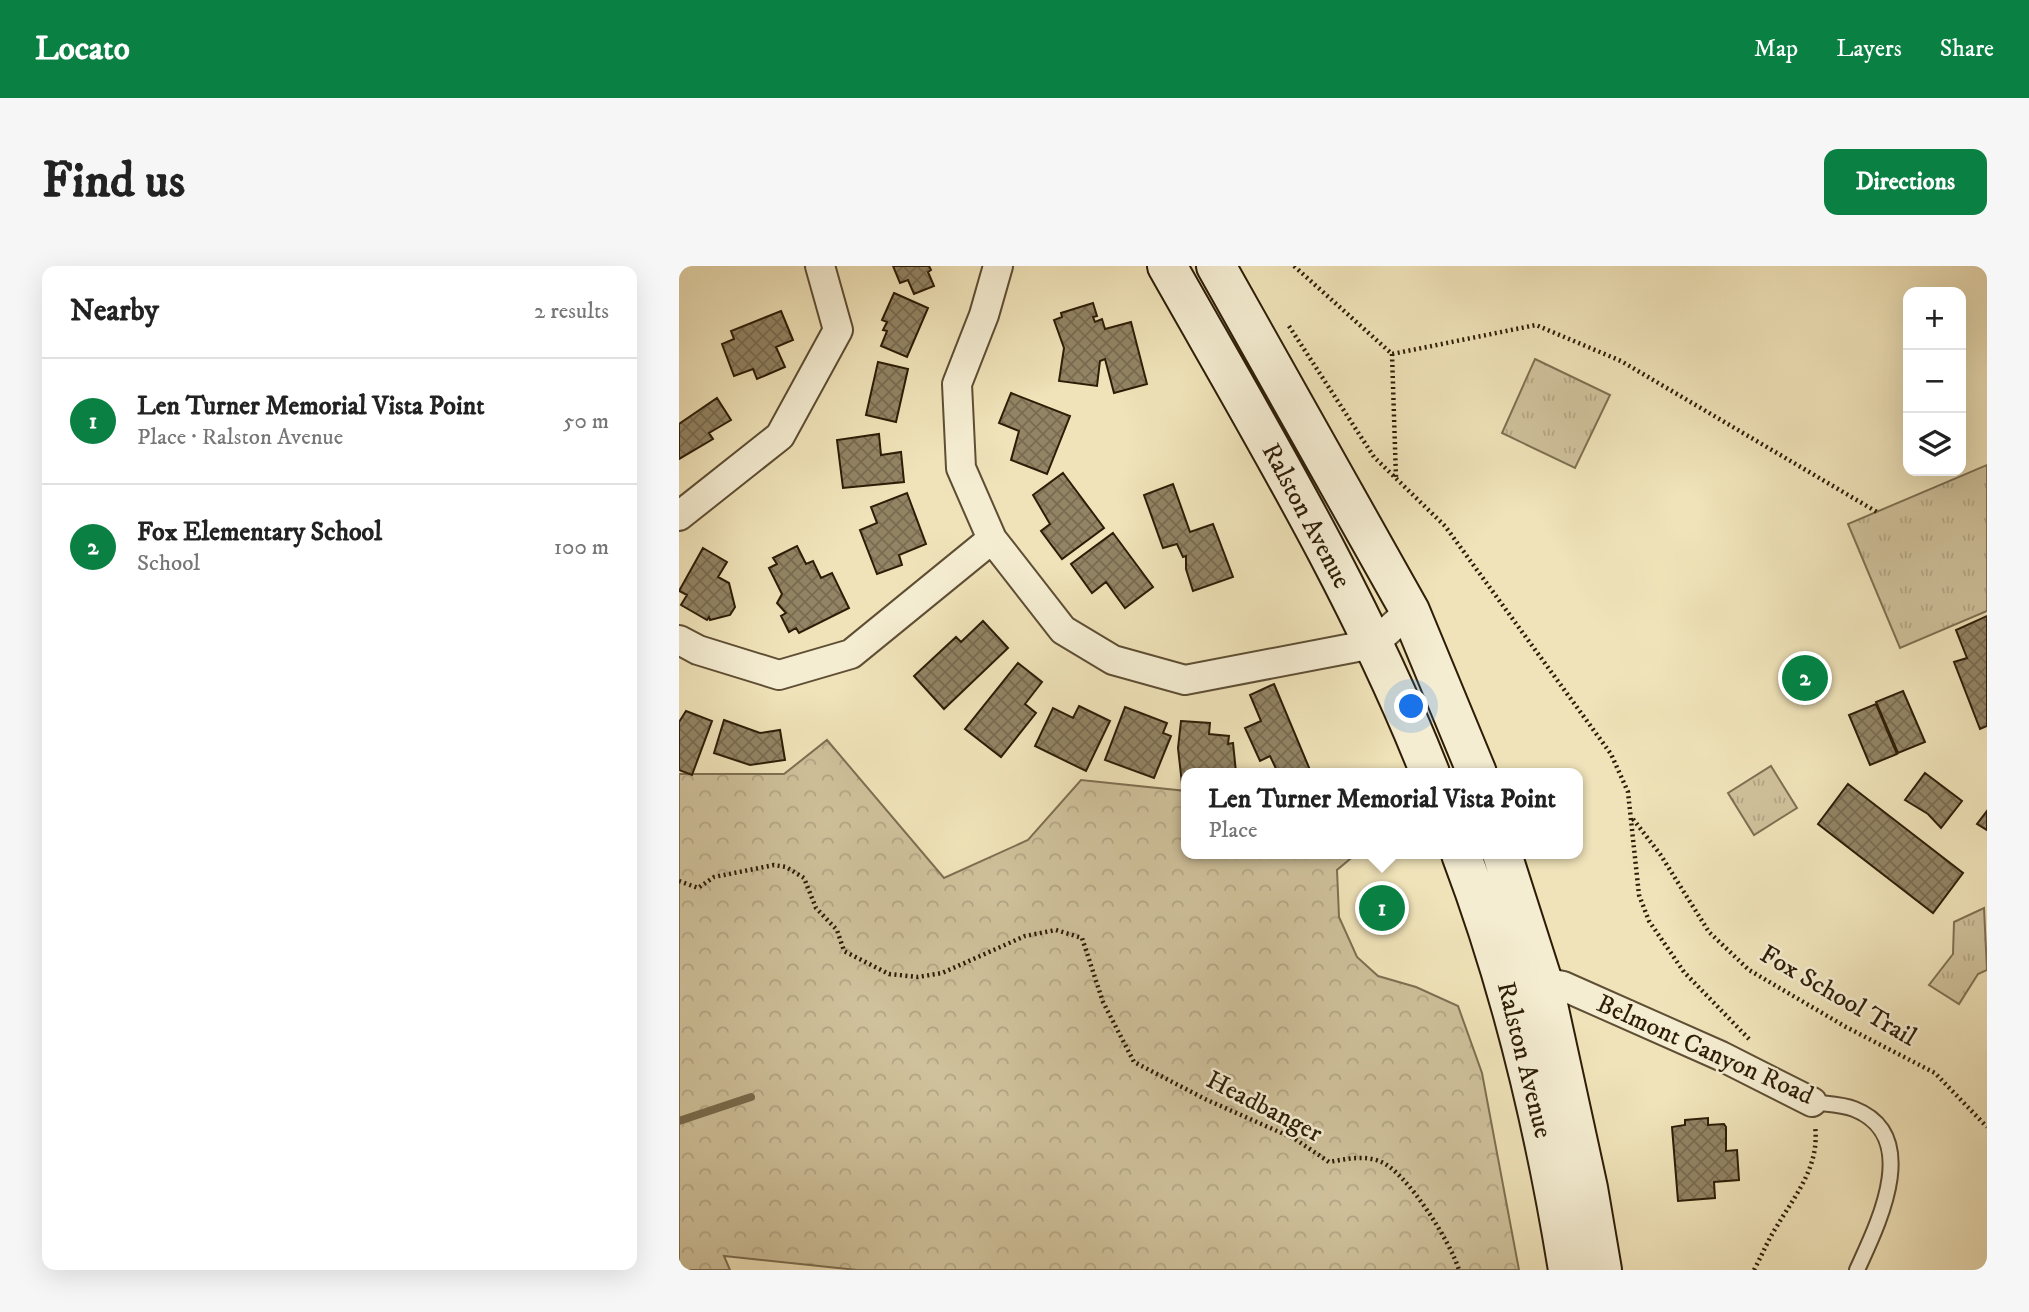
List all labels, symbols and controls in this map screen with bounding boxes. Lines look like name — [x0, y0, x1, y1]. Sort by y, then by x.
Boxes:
text: Locato — [35, 29, 130, 70]
text: Map — [1754, 34, 1798, 64]
text: Layers — [1836, 34, 1902, 64]
text: Share — [1940, 34, 1994, 64]
button: Directions — [1824, 149, 1987, 215]
text: Find us — [42, 151, 185, 213]
map controls — [1903, 287, 1966, 476]
button: + — [1903, 287, 1966, 350]
text: Nearby — [70, 293, 159, 330]
text: 2 results — [534, 297, 609, 326]
button: − — [1903, 350, 1966, 413]
text: Len Turner Memorial Vista Point — [137, 390, 484, 423]
text: 1 — [89, 407, 97, 436]
text: 50 m — [563, 407, 609, 436]
button: layers — [1903, 413, 1966, 476]
text: Place · Ralston Avenue — [137, 423, 343, 452]
street label: Ralston Avenue — [1254, 438, 1358, 594]
text: Fox Elementary School — [137, 516, 382, 549]
text: 2 — [87, 533, 99, 562]
text: 100 m — [554, 533, 609, 562]
text: School — [137, 549, 200, 578]
pin: 2 — [1782, 652, 1828, 704]
your location — [1394, 689, 1428, 723]
popup — [1181, 768, 1583, 859]
text: Len Turner Memorial Vista Point — [1208, 783, 1556, 816]
text: Place — [1208, 816, 1258, 845]
pin: 1 — [1359, 882, 1405, 934]
street label: Fox School Trail — [1754, 938, 1922, 1054]
street label: Ralston Avenue — [1489, 978, 1559, 1142]
street label: Belmont Canyon Road — [1591, 987, 1819, 1113]
street label: Headbanger — [1200, 1064, 1328, 1150]

